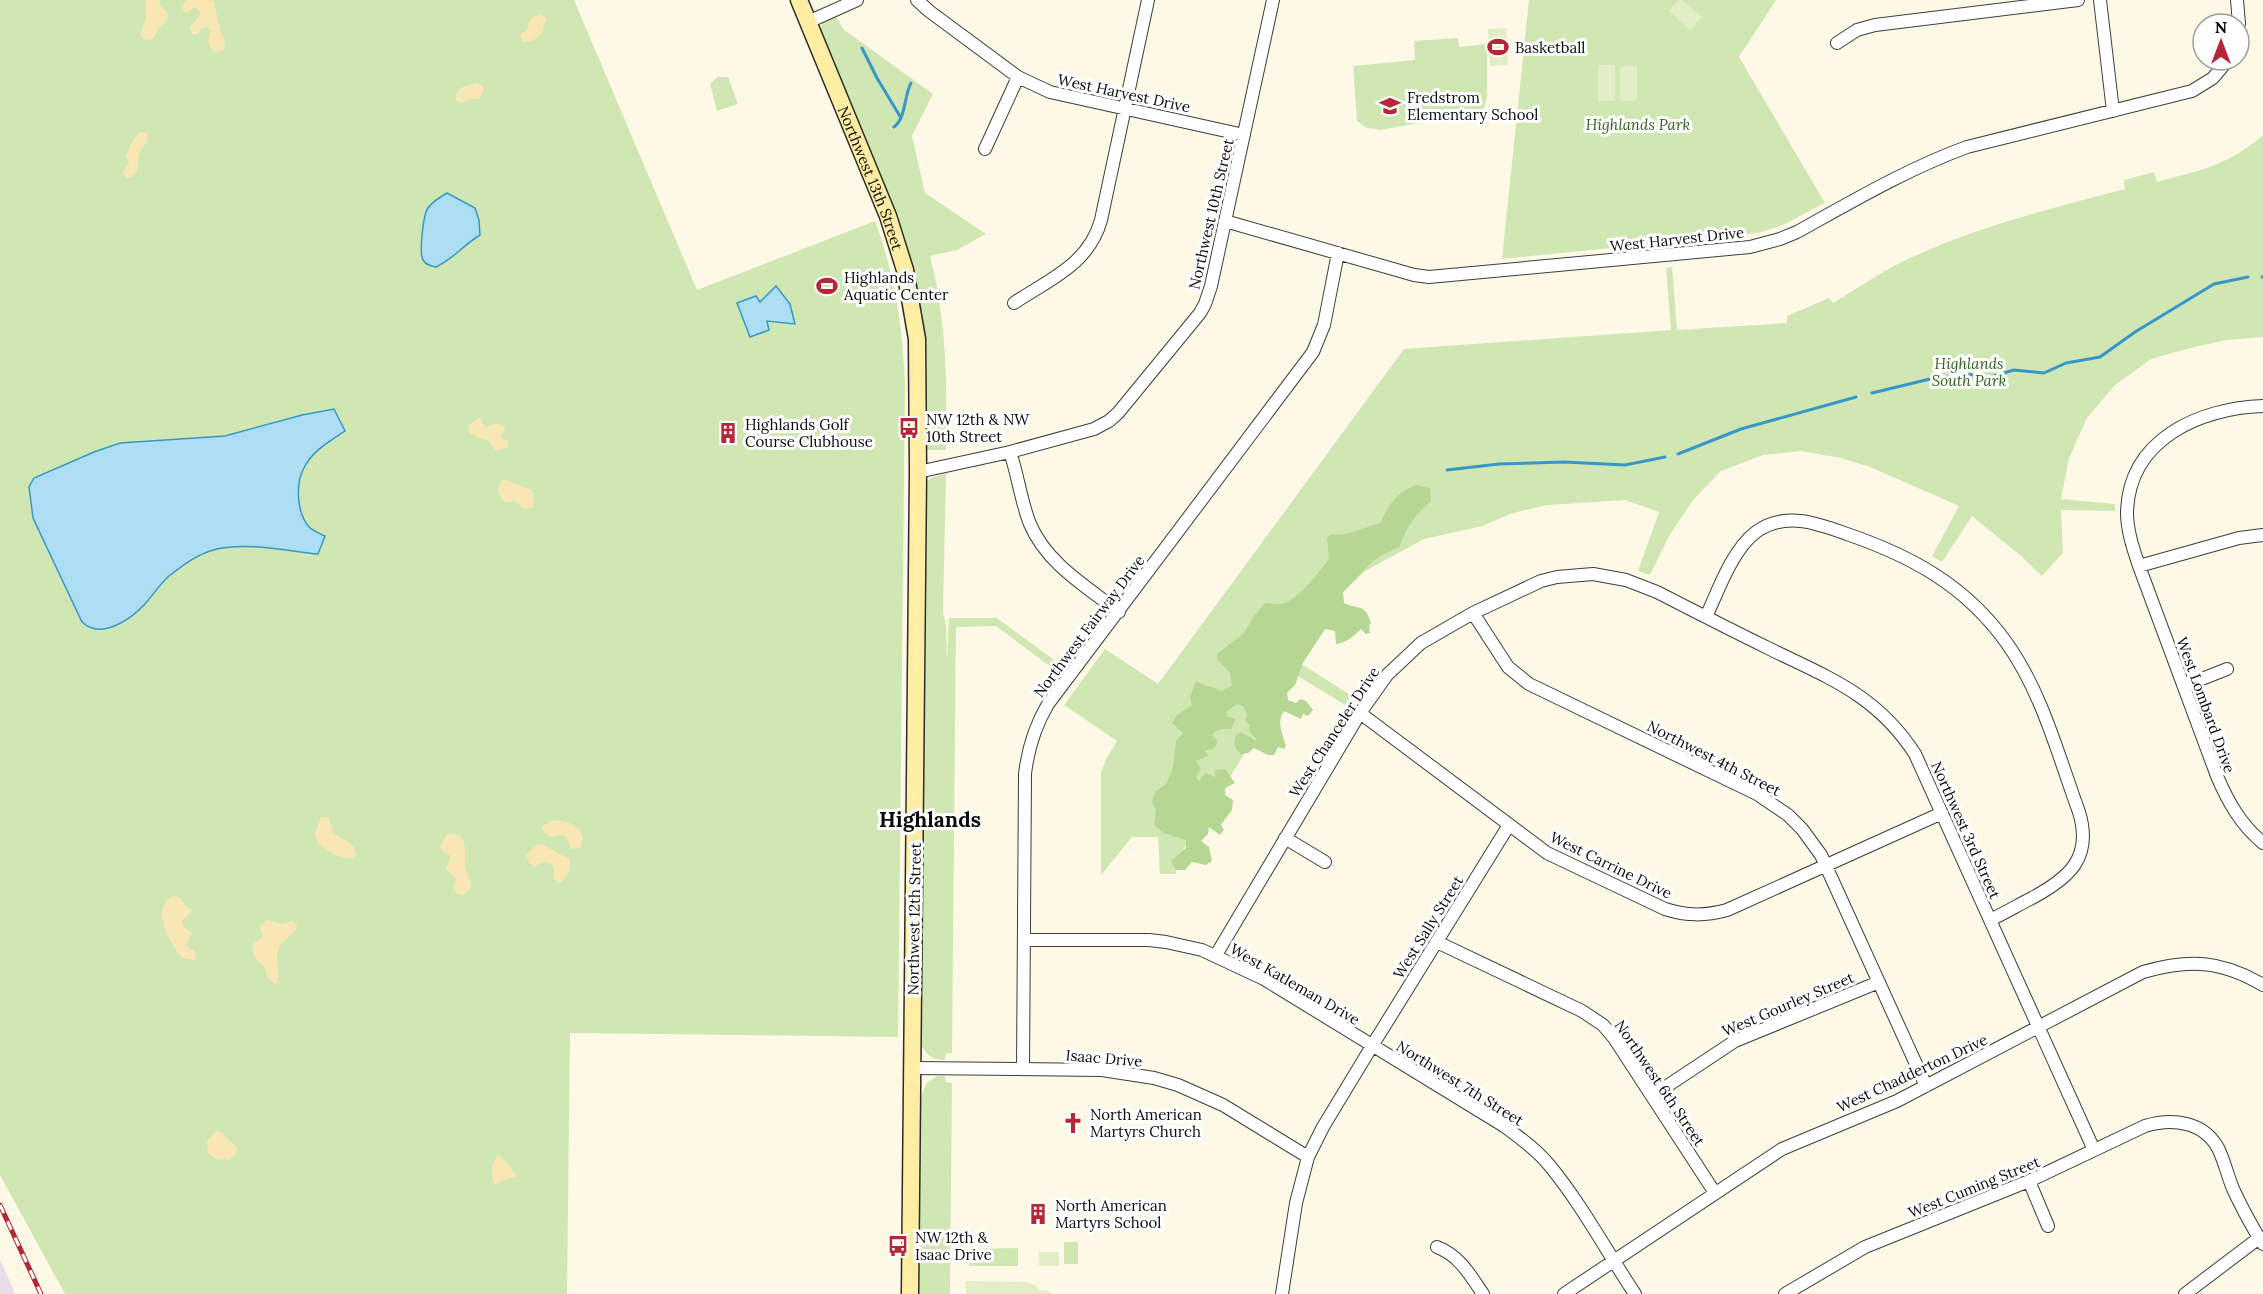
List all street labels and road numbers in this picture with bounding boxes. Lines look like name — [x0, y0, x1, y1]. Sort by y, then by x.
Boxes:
street label: West Harvest Drive — [1056, 70, 1192, 116]
street label: Northwest 13th Street — [834, 103, 908, 252]
street label: Northwest 10th Street — [1184, 137, 1238, 291]
street label: West Harvest Drive — [1609, 222, 1745, 256]
street label: Northwest Fairway Drive — [1029, 551, 1149, 701]
street label: West Lombard Drive — [2173, 634, 2239, 776]
street label: West Chanceler Drive — [1285, 663, 1383, 801]
street label: Northwest 4th Street — [1644, 716, 1784, 800]
street label: Northwest 3rd Street — [1927, 758, 2005, 902]
street label: West Carrine Drive — [1547, 827, 1675, 903]
street label: Northwest 12th Street — [903, 842, 925, 996]
street label: West Sally Street — [1389, 872, 1467, 982]
street label: West Katleman Drive — [1227, 939, 1363, 1029]
street label: West Gourley Street — [1719, 968, 1857, 1040]
street label: Northwest 6th Street — [1611, 1016, 1709, 1150]
street label: West Chadderton Drive — [1834, 1030, 1990, 1116]
street label: Northwest 7th Street — [1393, 1036, 1527, 1130]
street label: Isaac Drive — [1065, 1045, 1143, 1071]
street label: West Cuming Street — [1905, 1152, 2043, 1222]

